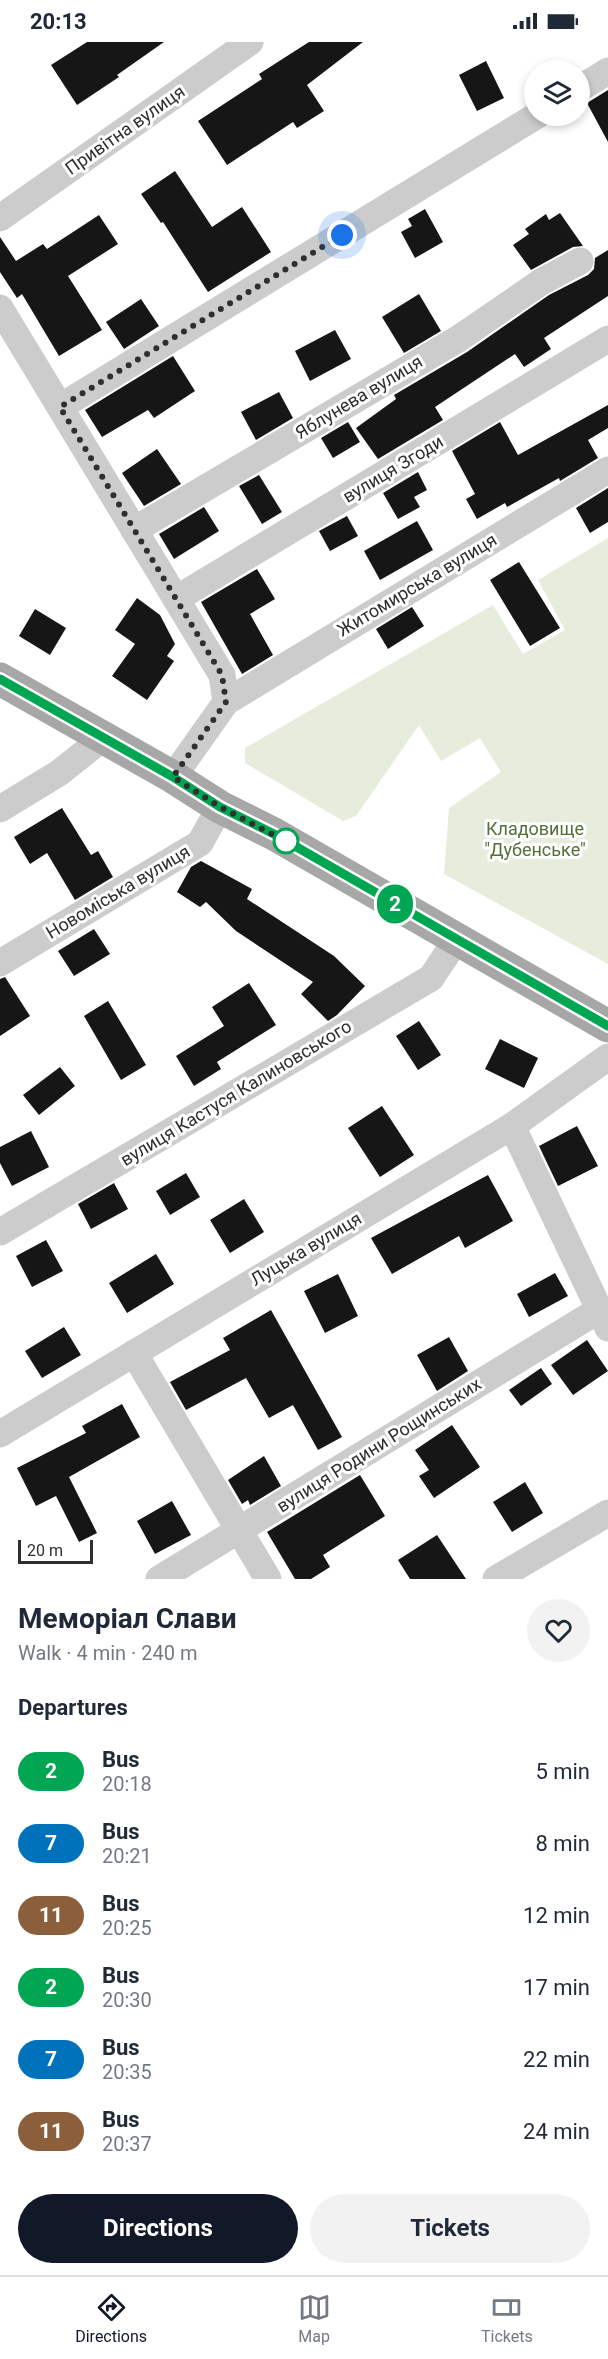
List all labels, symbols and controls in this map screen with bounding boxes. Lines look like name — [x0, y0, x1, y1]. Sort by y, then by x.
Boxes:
text: 20:13 — [30, 9, 87, 34]
map controls — [524, 60, 590, 126]
button: layers — [524, 60, 590, 126]
street label: Привітна вулиця — [61, 81, 189, 179]
your location — [327, 220, 357, 250]
street label: Яблунева вулиця — [291, 350, 426, 443]
street label: вулиця Згоди — [339, 430, 447, 507]
street label: Житомирська вулиця — [333, 529, 500, 640]
park label: Кладовище "Дубенське" — [484, 818, 586, 860]
unlabelled marker — [273, 828, 299, 854]
street label: Новоміська вулиця — [42, 840, 194, 943]
line badge: 2 — [376, 884, 414, 924]
text: 2 — [389, 892, 401, 916]
street label: вулиця Кастуся Калиновського — [116, 1015, 355, 1170]
street label: Луцька вулиця — [247, 1207, 365, 1290]
street label: вулиця Родини Рощинських — [273, 1373, 485, 1516]
scale bar — [18, 1537, 93, 1564]
text: 20 m — [27, 1541, 63, 1560]
button: heart — [527, 1599, 590, 1662]
text: Меморіал Слави — [18, 1602, 237, 1635]
text: Walk · 4 min · 240 m — [18, 1641, 197, 1665]
text: Departures — [18, 1695, 128, 1720]
text: Bus — [102, 1747, 140, 1772]
text: 2 — [45, 1759, 57, 1783]
text: 5 min — [535, 1759, 590, 1784]
text: 20:18 — [102, 1772, 152, 1796]
text: Bus — [102, 1819, 140, 1844]
text: 7 — [45, 1831, 57, 1855]
text: 8 min — [535, 1831, 590, 1856]
text: 20:21 — [102, 1844, 152, 1868]
text: Bus — [102, 1891, 140, 1916]
text: 11 — [39, 1903, 63, 1927]
text: 12 min — [523, 1903, 590, 1928]
text: 20:25 — [102, 1916, 152, 1940]
text: Bus — [102, 1963, 140, 1988]
text: 2 — [45, 1975, 57, 1999]
text: 17 min — [523, 1975, 590, 2000]
text: 20:30 — [102, 1988, 152, 2012]
text: Bus — [102, 2035, 140, 2060]
text: 7 — [45, 2047, 57, 2071]
text: 22 min — [523, 2047, 590, 2072]
text: 20:35 — [102, 2060, 152, 2084]
text: Bus — [102, 2107, 140, 2132]
text: 11 — [39, 2119, 63, 2143]
text: 24 min — [523, 2119, 590, 2144]
text: 20:37 — [102, 2132, 152, 2156]
button: Directions — [18, 2194, 298, 2263]
button: Tickets — [310, 2194, 590, 2263]
tab: Directions — [75, 2291, 147, 2346]
tab: Map — [298, 2291, 331, 2346]
tab: Tickets — [481, 2291, 533, 2346]

